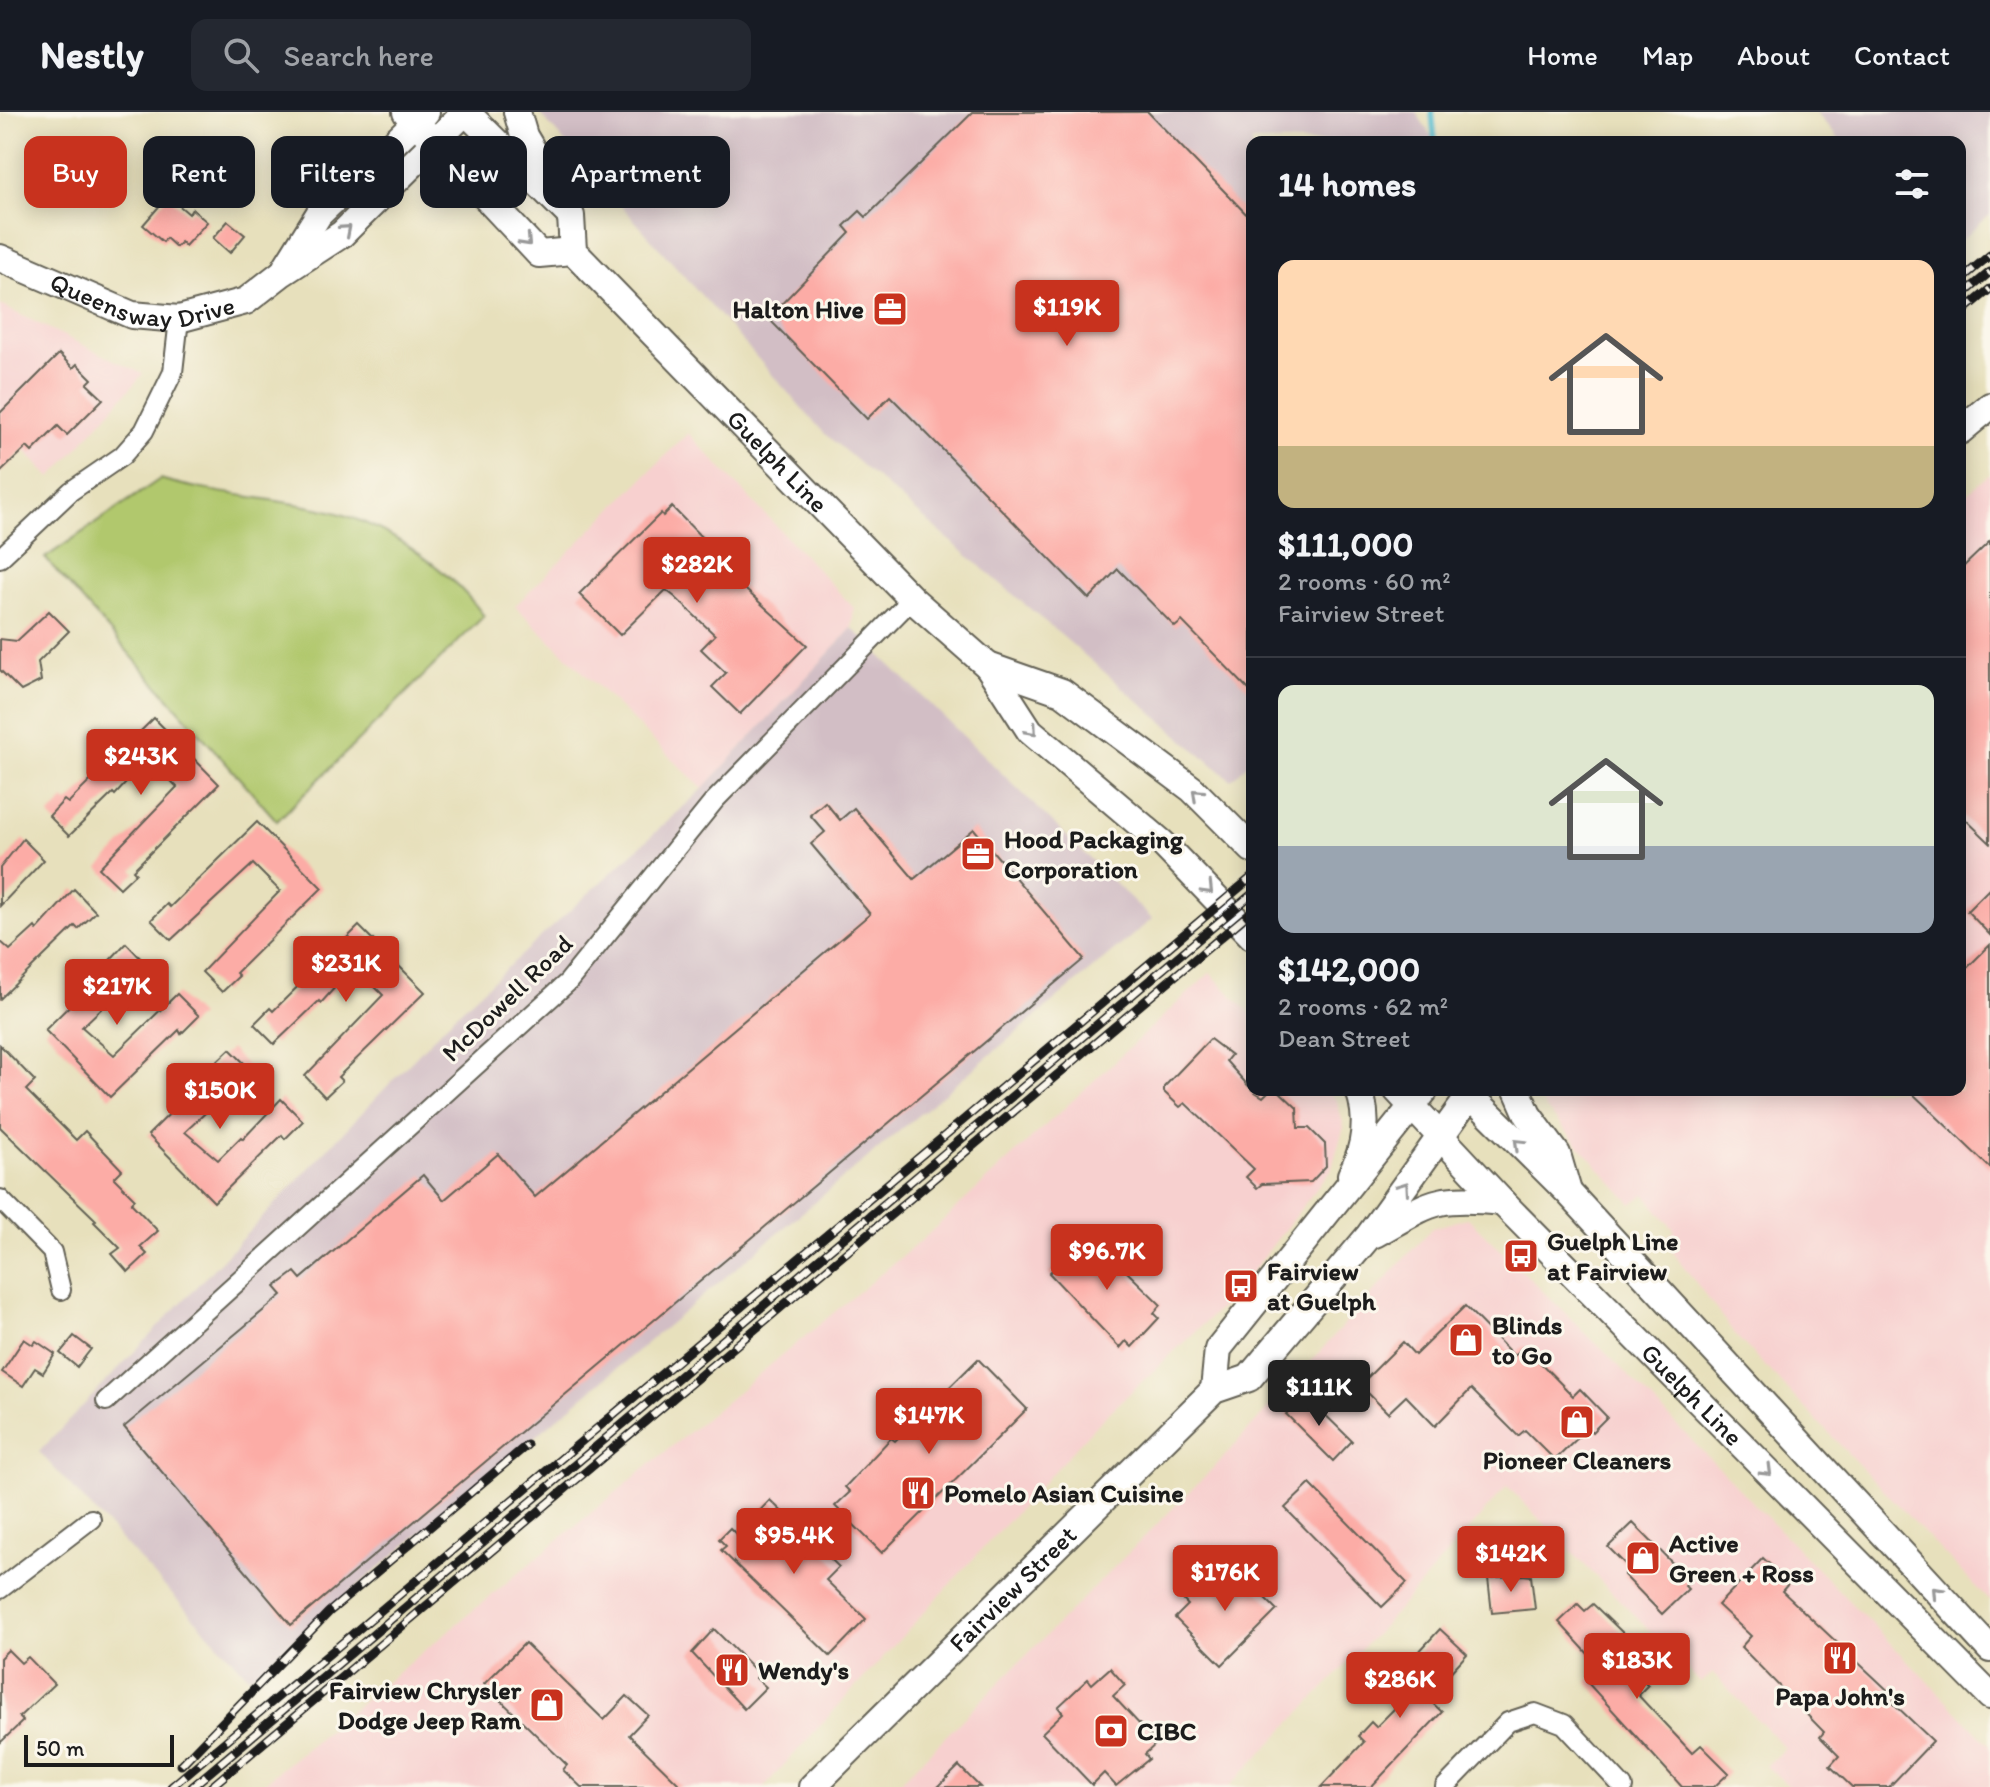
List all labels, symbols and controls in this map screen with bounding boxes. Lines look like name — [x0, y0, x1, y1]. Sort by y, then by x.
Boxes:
search box — [191, 19, 751, 91]
text: Nestly — [40, 32, 143, 78]
icon: search — [219, 33, 263, 77]
text: Search here — [283, 37, 434, 74]
text: Home — [1527, 38, 1598, 72]
text: Map — [1642, 38, 1693, 72]
text: About — [1737, 38, 1810, 72]
text: Contact — [1854, 38, 1950, 72]
chip: Buy — [24, 136, 127, 208]
chip: Rent — [143, 136, 255, 208]
chip: Filters — [271, 136, 404, 208]
chip: New — [420, 136, 527, 208]
chip: Apartment — [543, 136, 730, 208]
icon: filters — [1890, 162, 1934, 206]
text: 14 homes — [1278, 164, 1416, 205]
one-way arrow — [336, 225, 351, 239]
one-way arrow — [517, 231, 531, 246]
street label: Queensway Drive — [45, 266, 238, 335]
pin: $119K — [1011, 280, 1123, 348]
office icon: Halton Hive — [871, 290, 909, 328]
text: $119K — [1033, 290, 1101, 322]
place label: Halton Hive — [733, 293, 864, 325]
icon: home — [1534, 312, 1678, 456]
street label: Guelph Line — [720, 403, 835, 519]
text: $111,000 — [1278, 524, 1413, 565]
pin: $282K — [641, 537, 753, 605]
text: $282K — [661, 547, 733, 579]
text: 2 rooms · 60 m² — [1278, 565, 1451, 597]
text: Fairview Street — [1278, 597, 1444, 629]
one-way arrow — [1023, 721, 1037, 735]
pin: $243K — [85, 729, 197, 797]
icon: home — [1534, 737, 1678, 881]
text: $243K — [104, 739, 178, 771]
one-way arrow — [1191, 790, 1206, 804]
place label: Hood Packaging Corporation — [1004, 823, 1184, 885]
office icon: Hood Packaging Corporation — [959, 835, 997, 873]
one-way arrow — [1198, 880, 1213, 894]
street label: McDowell Road — [435, 928, 579, 1068]
pin: $231K — [290, 936, 402, 1004]
text: $231K — [311, 946, 381, 978]
text: $142,000 — [1278, 949, 1420, 990]
pin: $217K — [61, 959, 173, 1027]
text: $217K — [83, 969, 151, 1001]
text: 2 rooms · 62 m² — [1278, 990, 1448, 1022]
text: Dean Street — [1278, 1022, 1410, 1054]
pin: $150K — [164, 1063, 276, 1131]
text: $150K — [184, 1073, 256, 1105]
one-way arrow — [1514, 1138, 1528, 1153]
one-way arrow — [1394, 1181, 1409, 1196]
pin: $96.7K — [1042, 1224, 1172, 1292]
place label: Guelph Line at Fairview — [1547, 1225, 1678, 1287]
text: $96.7K — [1069, 1234, 1145, 1266]
bus stop icon: Guelph Line at Fairview — [1502, 1237, 1540, 1275]
place label: Fairview at Guelph — [1267, 1255, 1377, 1317]
bus stop icon: Fairview at Guelph — [1222, 1267, 1260, 1305]
place label: Blinds to Go — [1492, 1309, 1562, 1371]
shop icon: Blinds to Go — [1447, 1321, 1485, 1359]
street label: Guelph Line — [1635, 1336, 1750, 1452]
pin: $111K — [1263, 1360, 1375, 1428]
text: $111K — [1286, 1370, 1352, 1402]
pin: $147K — [873, 1388, 985, 1456]
text: $147K — [894, 1398, 964, 1430]
shop icon: Pioneer Cleaners — [1558, 1403, 1596, 1441]
place label: Pioneer Cleaners — [1483, 1444, 1672, 1476]
one-way arrow — [1758, 1462, 1773, 1476]
restaurant icon: Pomelo Asian Cuisine — [899, 1474, 937, 1512]
place label: Pomelo Asian Cuisine — [944, 1477, 1184, 1509]
pin: $95.4K — [729, 1508, 859, 1576]
text: $95.4K — [754, 1518, 834, 1550]
street label: Fairview Street — [942, 1519, 1083, 1659]
pin: $142K — [1455, 1526, 1567, 1594]
place label: Active Green + Ross — [1668, 1527, 1814, 1589]
text: $142K — [1475, 1536, 1547, 1568]
shop icon: Active Green + Ross — [1624, 1539, 1662, 1577]
pin: $176K — [1169, 1545, 1281, 1613]
text: $176K — [1191, 1555, 1259, 1587]
one-way arrow — [1932, 1587, 1946, 1602]
pin: $183K — [1581, 1633, 1693, 1701]
restaurant icon: Papa John's — [1821, 1639, 1859, 1677]
text: $183K — [1602, 1643, 1672, 1675]
restaurant icon: Wendy's — [713, 1651, 751, 1689]
pin: $286K — [1344, 1652, 1456, 1720]
place label: Wendy's — [758, 1654, 849, 1686]
text: $286K — [1364, 1662, 1436, 1694]
place label: Fairview Chrysler Dodge Jeep Ram — [329, 1674, 522, 1736]
place label: Papa John's — [1775, 1680, 1905, 1712]
shop icon: Fairview Chrysler Dodge Jeep Ram — [528, 1686, 566, 1724]
bank icon: CIBC — [1092, 1712, 1130, 1750]
place label: CIBC — [1137, 1715, 1197, 1747]
scale bar — [24, 1731, 174, 1767]
text: 50 m — [36, 1735, 85, 1762]

